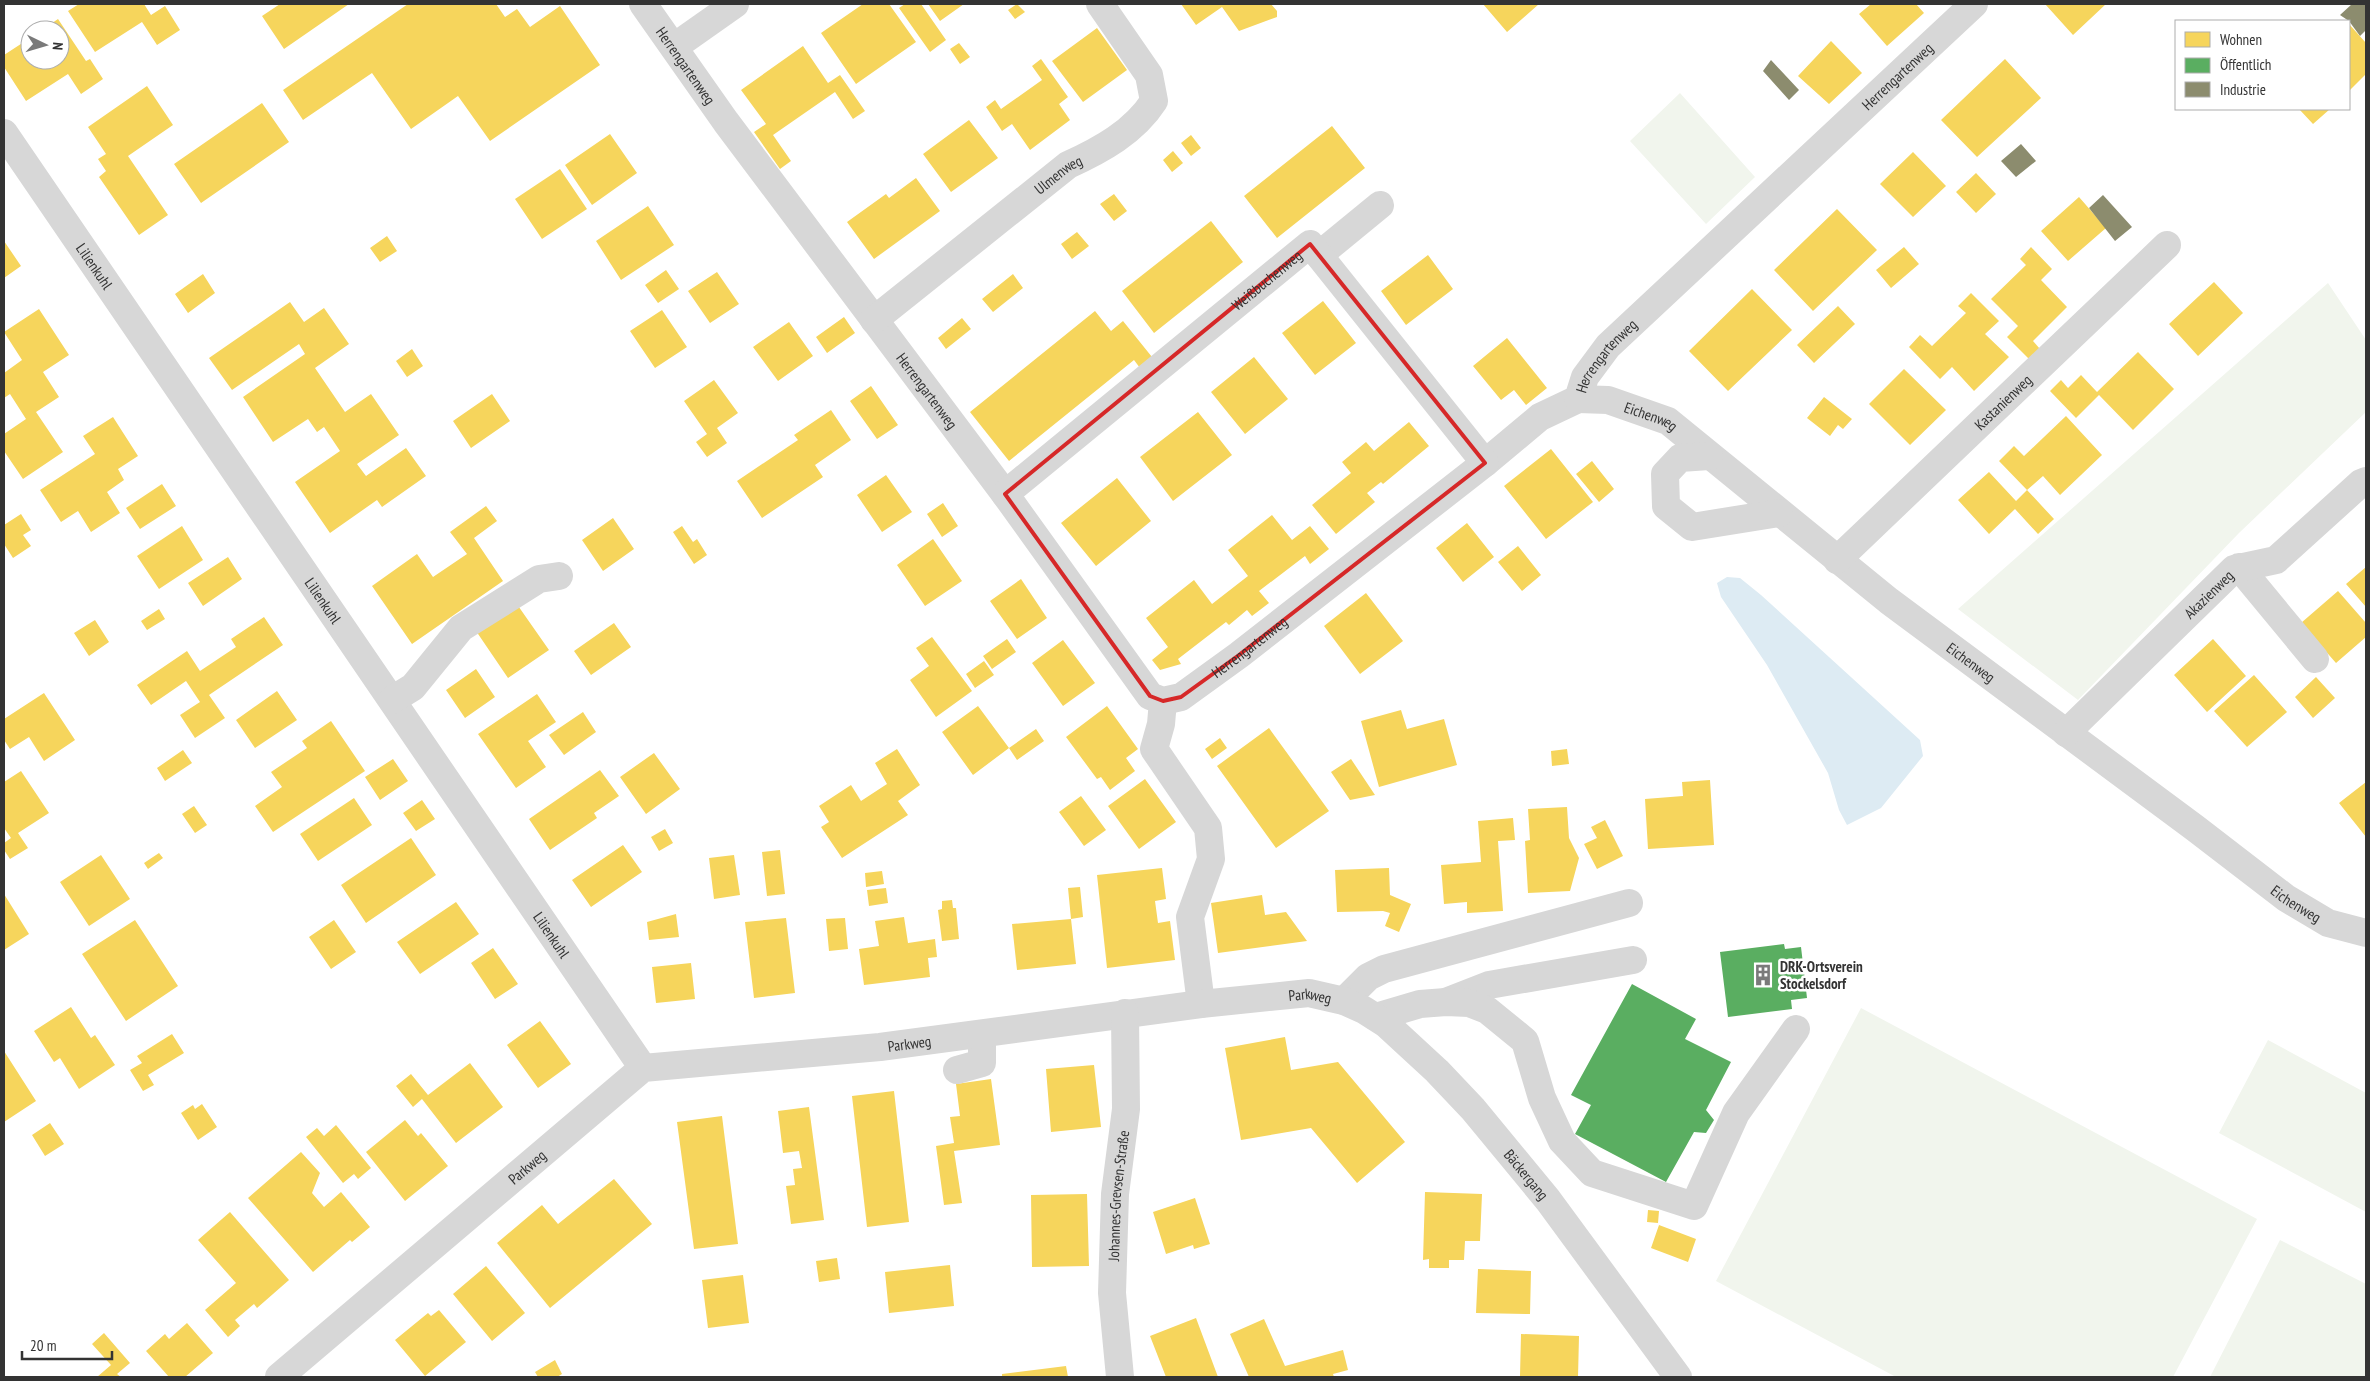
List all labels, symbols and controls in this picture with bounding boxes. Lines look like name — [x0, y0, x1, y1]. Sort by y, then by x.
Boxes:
north arrow — [20, 20, 70, 70]
legend — [2175, 20, 2350, 110]
street label: Herrengartenweg — [652, 23, 720, 108]
text: Wohnen — [2220, 30, 2262, 49]
street label: Herrengartenweg — [1858, 38, 1937, 114]
text: N — [49, 42, 67, 51]
text: Öffentlich — [2220, 55, 2271, 74]
text: Industrie — [2220, 80, 2266, 99]
street label: Ulmenweg — [1030, 150, 1085, 198]
street label: Lilienkuhl — [72, 239, 118, 293]
street label: Weißbuchenweg — [1227, 245, 1305, 314]
street label: Herrengartenweg — [1571, 315, 1641, 395]
street label: Herrengartenweg — [893, 349, 962, 432]
street label: Kastanienweg — [1970, 370, 2035, 434]
street label: Eichenweg — [1622, 397, 1682, 435]
street label: Akazienweg — [2180, 566, 2237, 622]
street label: Lilienkuhl — [301, 574, 346, 627]
street label: Herrengartenweg — [1207, 612, 1291, 682]
street label: Eichenweg — [1943, 638, 1999, 686]
street label: Eichenweg — [2267, 881, 2325, 926]
street label: Lilienkuhl — [530, 908, 575, 962]
place label: DRK-Ortsverein Stockelsdorf — [1780, 957, 1863, 993]
building icon: DRK-Ortsverein Stockelsdorf — [1750, 962, 1776, 988]
street label: Parkweg — [1288, 983, 1334, 1007]
street label: Parkweg — [886, 1031, 932, 1055]
street label: Johannes-Grevsen-Straße — [1103, 1129, 1133, 1262]
street label: Parkweg — [504, 1145, 550, 1188]
street label: Bäckergang — [1500, 1145, 1553, 1203]
scale bar — [22, 1328, 112, 1360]
text: 20 m — [30, 1336, 56, 1355]

